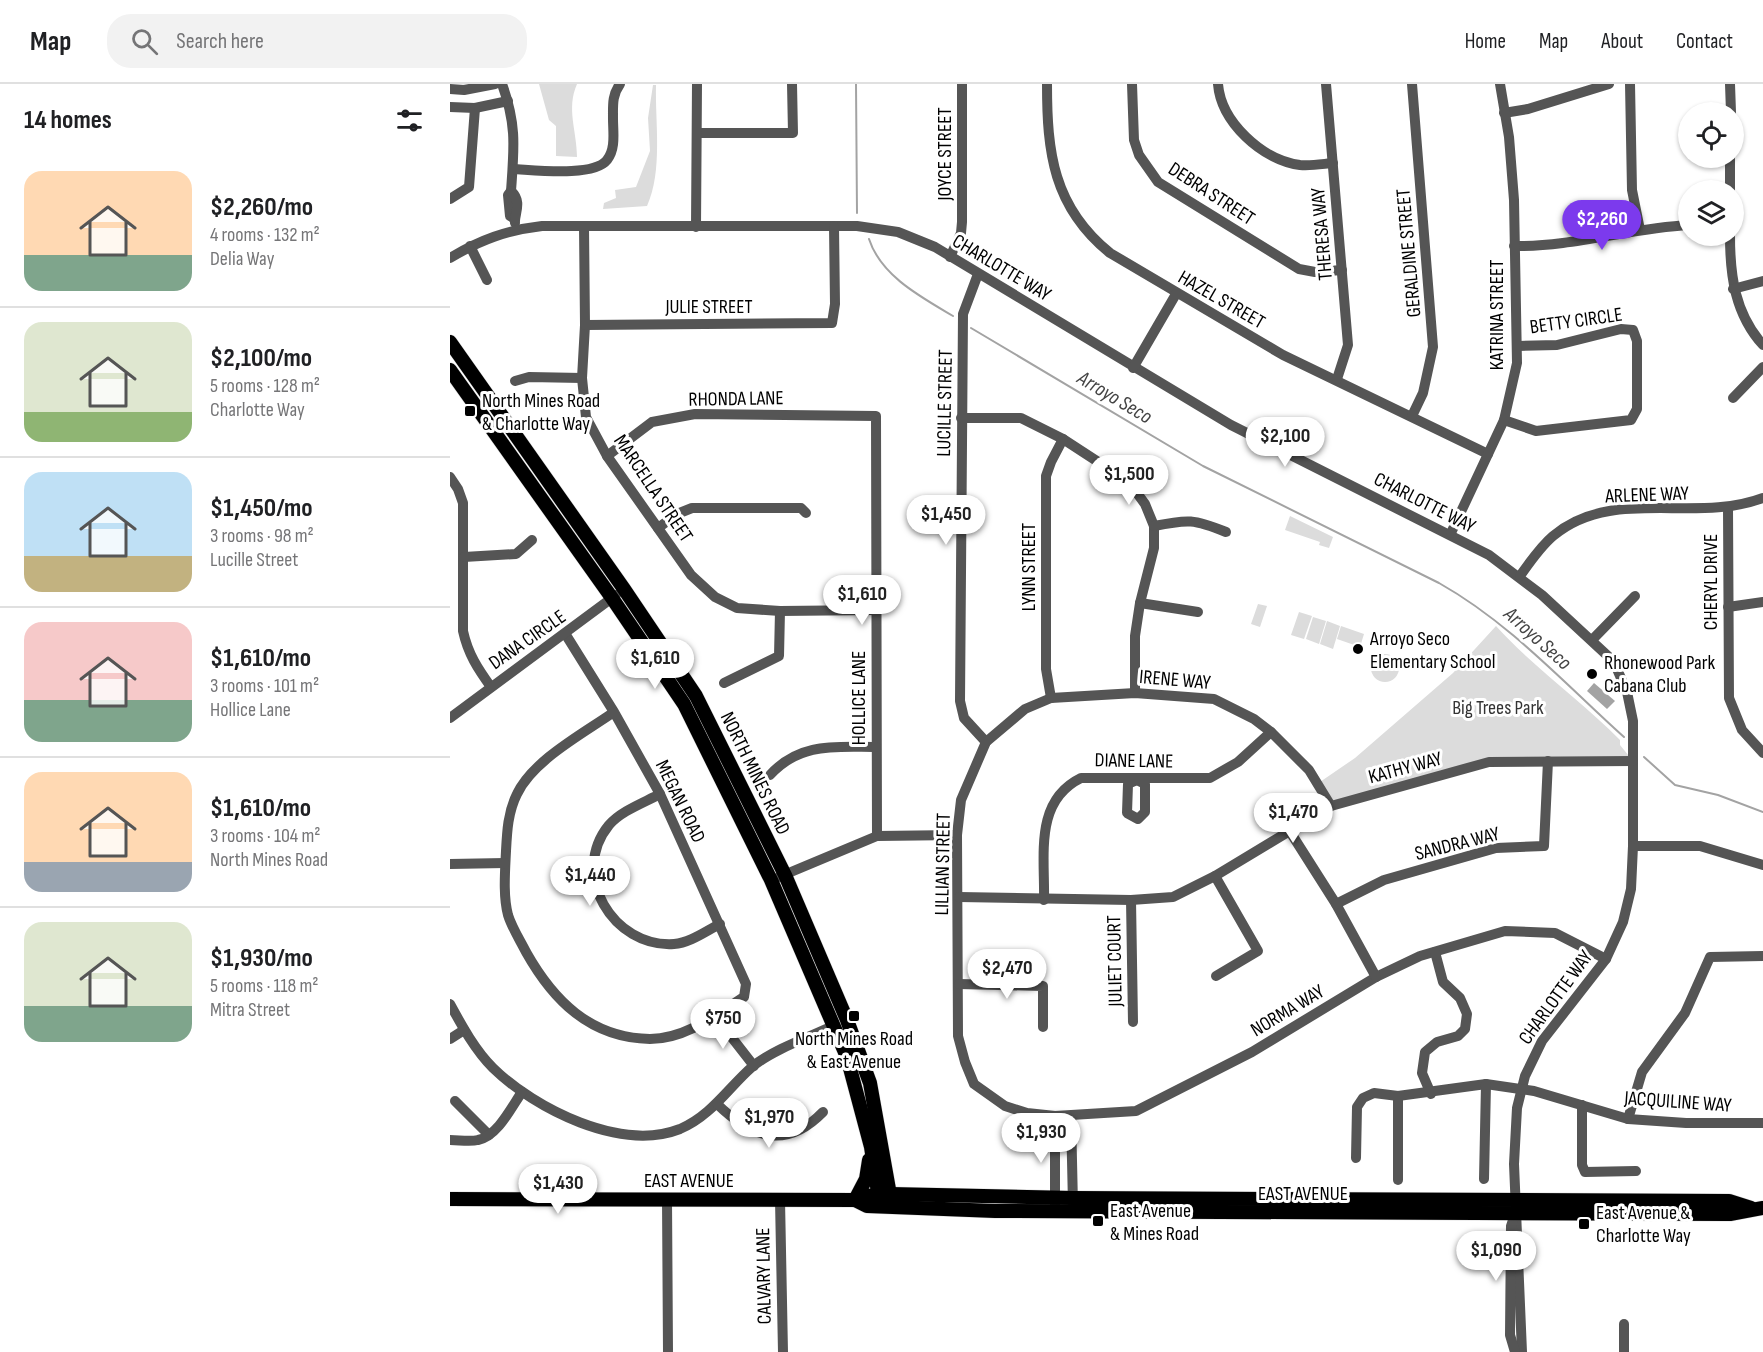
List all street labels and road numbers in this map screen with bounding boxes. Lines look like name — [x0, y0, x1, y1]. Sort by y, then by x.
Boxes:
street label: JOYCE STREET — [933, 107, 957, 202]
street label: DEBRA STREET — [1164, 157, 1259, 231]
street label: THERESA WAY — [1306, 186, 1338, 281]
street label: GERALDINE STREET — [1391, 188, 1427, 318]
street label: CHARLOTTE WAY — [948, 229, 1056, 307]
street label: KATRINA STREET — [1485, 260, 1509, 370]
street label: HAZEL STREET — [1174, 265, 1269, 334]
street label: JULIE STREET — [664, 295, 753, 319]
street label: BETTY CIRCLE — [1528, 303, 1624, 339]
street label: LUCILLE STREET — [932, 349, 958, 457]
street label: RHONDA LANE — [688, 386, 784, 412]
street label: MARCELLA STREET — [608, 430, 698, 547]
street label: CHARLOTTE WAY — [1370, 467, 1480, 539]
street label: ARLENE WAY — [1604, 482, 1690, 508]
street label: LYNN STREET — [1017, 523, 1041, 611]
street label: CHERYL DRIVE — [1699, 534, 1723, 630]
street label: DANA CIRCLE — [485, 605, 571, 675]
street label: HOLLICE LANE — [847, 651, 871, 745]
street label: IRENE WAY — [1138, 665, 1212, 695]
street label: NORTH MINES ROAD — [715, 708, 795, 839]
street label: KATHY WAY — [1366, 746, 1445, 789]
street label: DIANE LANE — [1094, 748, 1174, 774]
street label: MEGAN ROAD — [650, 756, 710, 847]
street label: LILLIAN STREET — [930, 813, 956, 916]
street label: SANDRA WAY — [1412, 822, 1503, 866]
street label: JULIET COURT — [1102, 915, 1128, 1008]
street label: CHARLOTTE WAY — [1514, 945, 1598, 1049]
street label: NORMA WAY — [1246, 979, 1329, 1042]
street label: JACQUILINE WAY — [1622, 1086, 1733, 1118]
street label: EAST AVENUE — [644, 1169, 734, 1193]
street label: EAST AVENUE — [1258, 1182, 1348, 1206]
street label: CALVARY LANE — [751, 1227, 777, 1325]

